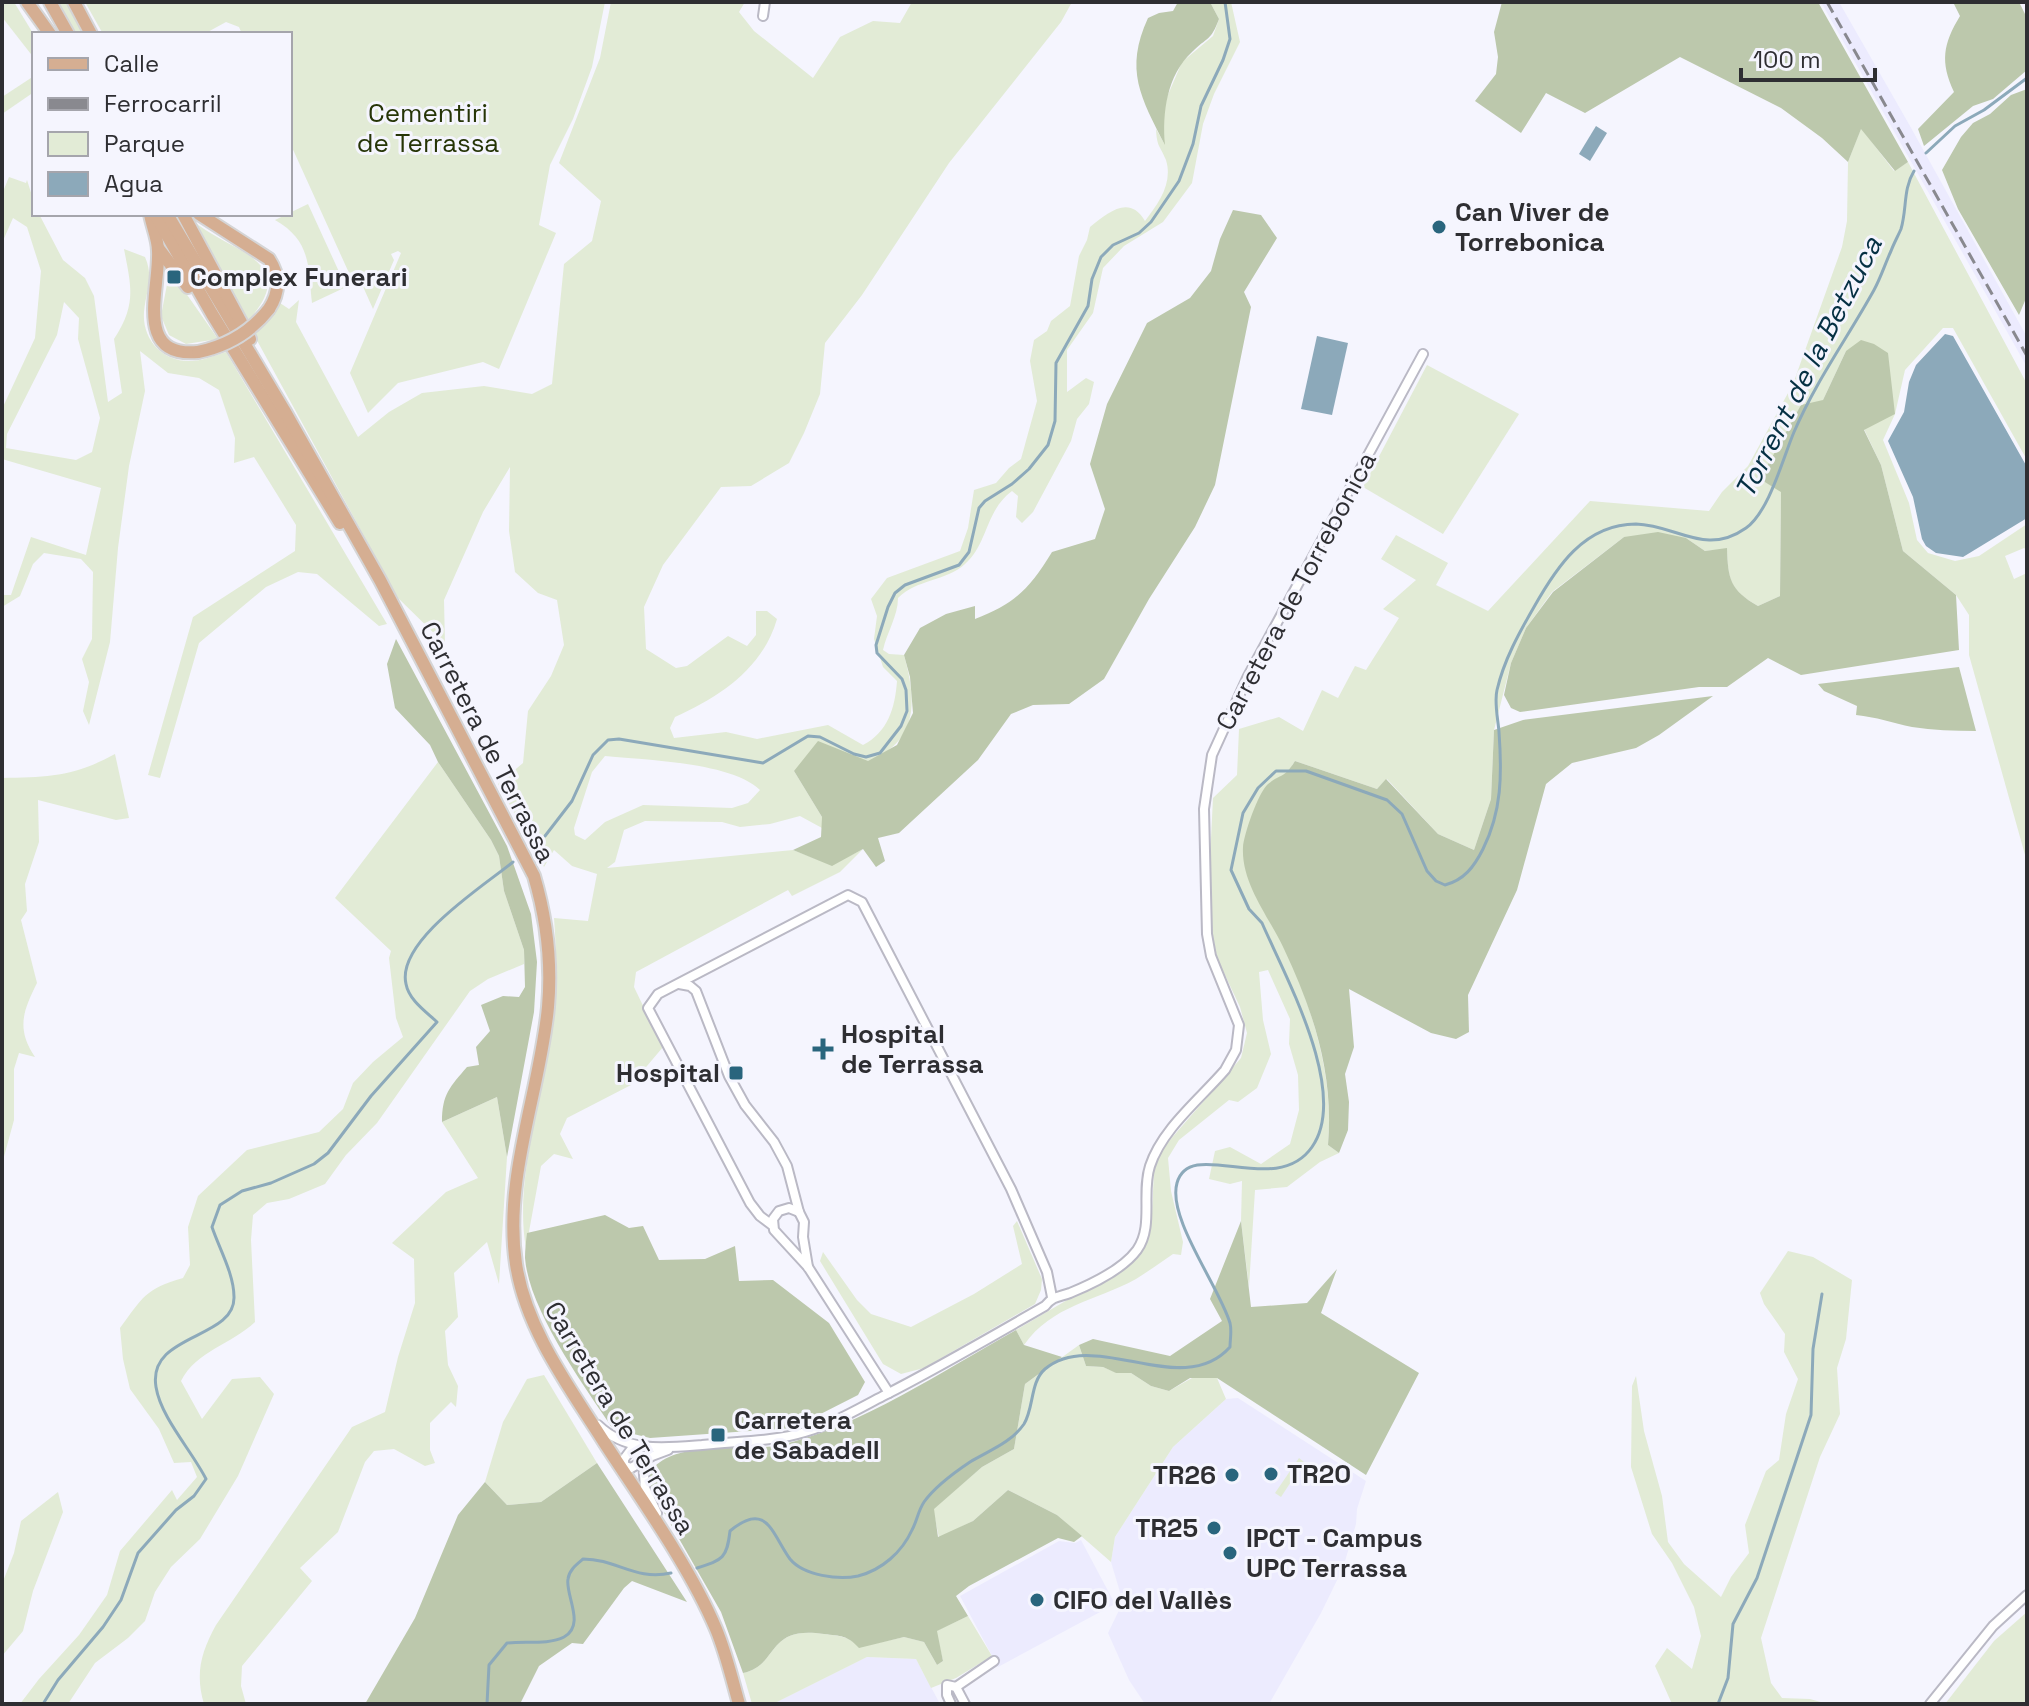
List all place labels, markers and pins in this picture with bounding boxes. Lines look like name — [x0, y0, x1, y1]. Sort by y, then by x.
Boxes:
place label: Can Viver de Torrebonica — [1455, 195, 1609, 259]
marker: Can Viver de Torrebonica — [1430, 218, 1448, 236]
place label: Complex Funerari — [190, 260, 408, 294]
marker: Complex Funerari — [165, 268, 183, 286]
place label: Hospital de Terrassa — [841, 1017, 984, 1081]
marker: Hospital de Terrassa — [812, 1038, 834, 1060]
place label: Hospital — [616, 1056, 720, 1090]
marker: Hospital — [727, 1064, 745, 1082]
place label: Carretera de Sabadell — [734, 1403, 880, 1467]
marker: Carretera de Sabadell — [709, 1426, 727, 1444]
place label: TR20 — [1287, 1457, 1351, 1491]
place label: TR26 — [1153, 1458, 1216, 1492]
marker: TR20 — [1262, 1465, 1280, 1483]
marker: TR26 — [1223, 1466, 1241, 1484]
place label: TR25 — [1135, 1511, 1198, 1545]
marker: TR25 — [1205, 1519, 1223, 1537]
place label: IPCT - Campus UPC Terrassa — [1246, 1521, 1423, 1585]
marker: IPCT - Campus UPC Terrassa — [1221, 1544, 1239, 1562]
place label: CIFO del Vallès — [1053, 1583, 1232, 1617]
marker: CIFO del Vallès — [1028, 1591, 1046, 1609]

